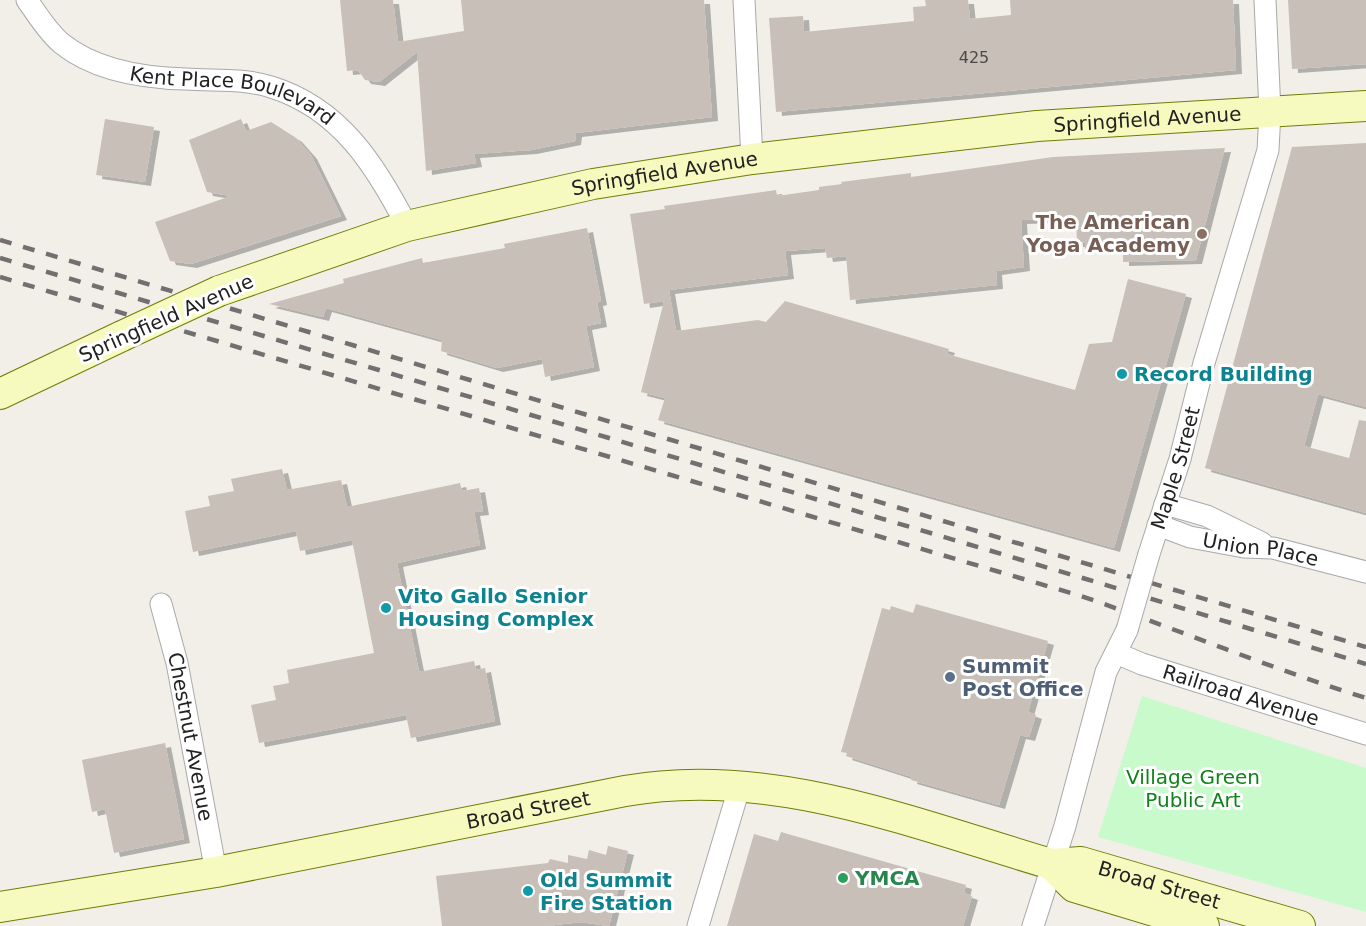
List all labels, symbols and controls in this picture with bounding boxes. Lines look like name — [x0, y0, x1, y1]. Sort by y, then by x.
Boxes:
house number: 425 — [959, 48, 989, 67]
street label: Kent Place Boulevard — [128, 61, 340, 130]
street label: Springfield Avenue — [1053, 102, 1242, 137]
street label: Springfield Avenue — [569, 146, 759, 201]
place label: The American Yoga Academy — [1025, 210, 1190, 257]
marker: The American Yoga Academy — [1195, 227, 1209, 241]
street label: Springfield Avenue — [75, 269, 257, 367]
place label: Record Building — [1134, 362, 1313, 386]
marker: Record Building — [1115, 367, 1129, 381]
street label: Maple Street — [1146, 404, 1205, 533]
street label: Union Place — [1201, 528, 1321, 571]
place label: Vito Gallo Senior Housing Complex — [398, 584, 594, 631]
marker: Vito Gallo Senior Housing Complex — [379, 601, 393, 615]
street label: Chestnut Avenue — [163, 650, 218, 823]
place label: Summit Post Office — [962, 654, 1084, 701]
street label: Railroad Avenue — [1160, 659, 1322, 731]
marker: Summit Post Office — [943, 670, 957, 684]
park label: Village Green Public Art — [1126, 765, 1260, 812]
street label: Broad Street — [464, 786, 592, 834]
street label: Broad Street — [1095, 856, 1223, 914]
place label: YMCA — [854, 866, 920, 890]
place label: Old Summit Fire Station — [540, 868, 673, 915]
marker: YMCA — [836, 871, 850, 885]
marker: Old Summit Fire Station — [521, 884, 535, 898]

